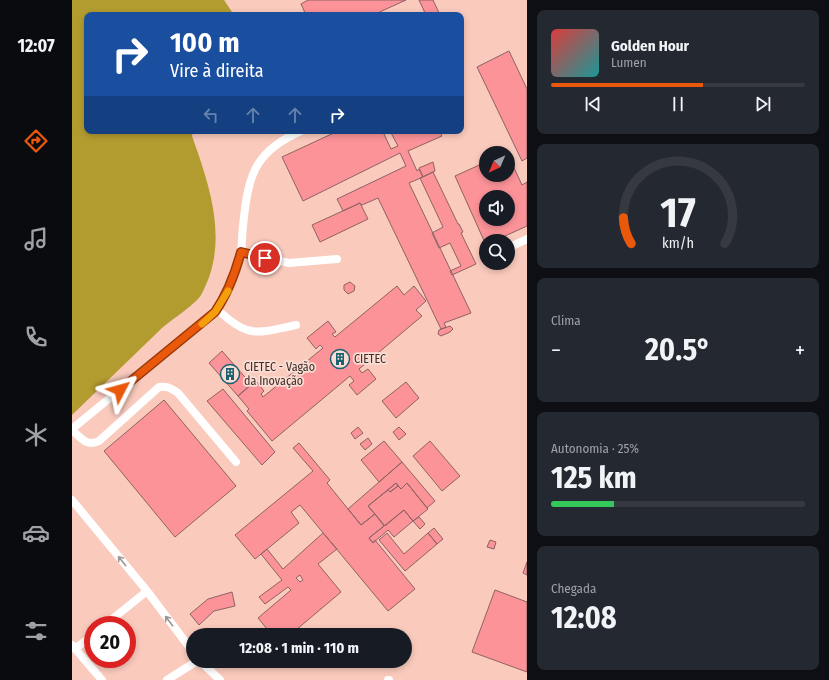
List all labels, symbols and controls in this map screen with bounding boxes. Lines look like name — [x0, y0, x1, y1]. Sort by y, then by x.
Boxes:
text: 100 m — [170, 26, 240, 59]
icon: right — [104, 28, 156, 80]
text: 12:07 — [17, 35, 55, 57]
text: Golden Hour — [611, 37, 689, 55]
text: Lumen — [611, 55, 647, 70]
text: Vire à direita — [170, 60, 264, 82]
icon: previous — [582, 93, 604, 115]
icon: pause — [667, 93, 689, 115]
icon: next — [752, 93, 774, 115]
icon: left — [200, 104, 222, 126]
icon: ahead — [242, 104, 264, 126]
icon: ahead — [284, 104, 306, 126]
icon: right — [326, 104, 348, 126]
icon: directions — [22, 127, 50, 155]
north arrow — [479, 146, 515, 182]
map controls — [479, 146, 515, 270]
text: 17 — [660, 188, 696, 238]
button: sound — [479, 190, 515, 226]
icon: music — [22, 225, 50, 253]
button: search — [479, 234, 515, 270]
text: km/h — [662, 235, 694, 252]
pin — [248, 241, 282, 275]
icon: arrive — [254, 247, 276, 269]
text: Clima — [551, 313, 581, 328]
icon: phone — [22, 323, 50, 351]
text: 20.5° — [645, 332, 711, 368]
text: − — [551, 337, 561, 364]
text: + — [795, 337, 805, 364]
building icon: CIETEC — [329, 348, 351, 370]
place label: CIETEC — [354, 352, 386, 366]
place label: CIETEC - Vagão da Inovação — [244, 360, 315, 388]
building icon: CIETEC - Vagão da Inovação — [219, 363, 241, 385]
position arrow — [99, 369, 141, 411]
icon: climate — [22, 421, 50, 449]
text: Autonomia · 25% — [551, 441, 639, 456]
text: 125 km — [551, 460, 637, 496]
icon: car — [22, 519, 50, 547]
one-way arrow — [117, 555, 126, 566]
text: Chegada — [551, 581, 596, 596]
text: 12:08 — [551, 600, 617, 636]
speed limit sign: 20 — [84, 616, 136, 668]
one-way arrow — [165, 616, 174, 627]
icon: filters — [22, 617, 50, 645]
text: 12:08 · 1 min · 110 m — [239, 639, 359, 657]

